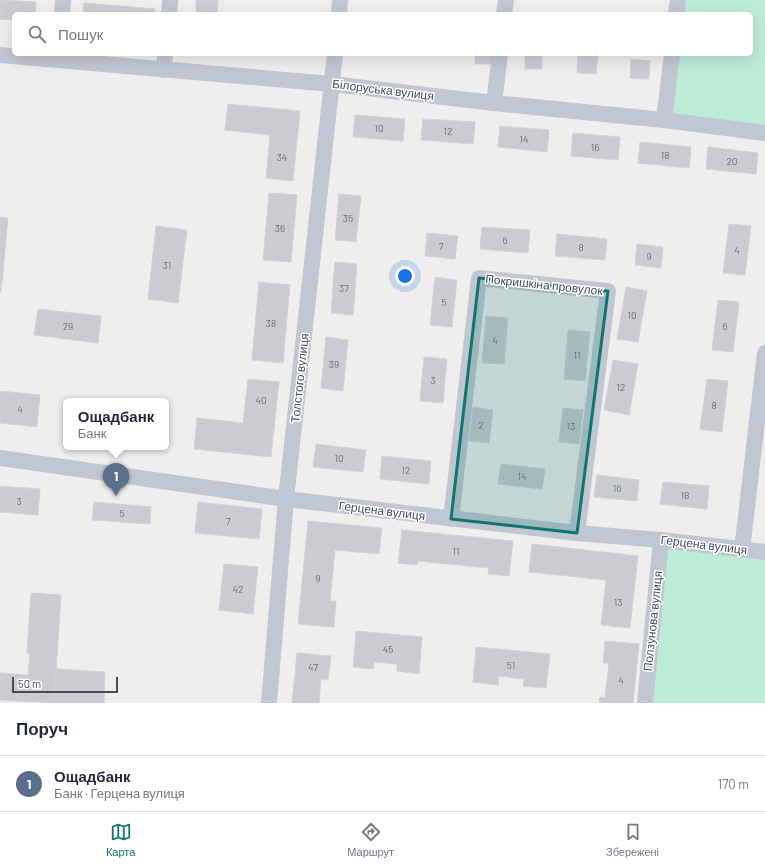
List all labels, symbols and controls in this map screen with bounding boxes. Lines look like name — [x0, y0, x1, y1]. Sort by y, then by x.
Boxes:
search box — [12, 12, 753, 56]
icon: search — [26, 23, 48, 45]
text: Пошук — [58, 25, 103, 43]
street label: Білоруська вулиця — [331, 76, 435, 103]
house number: 10 — [374, 122, 384, 134]
house number: 12 — [444, 125, 452, 137]
house number: 14 — [519, 133, 529, 145]
house number: 16 — [591, 141, 599, 153]
house number: 18 — [661, 149, 669, 161]
house number: 34 — [277, 151, 287, 163]
house number: 20 — [726, 155, 738, 167]
house number: 35 — [343, 212, 353, 224]
house number: 36 — [275, 222, 285, 234]
house number: 6 — [502, 234, 508, 246]
house number: 7 — [439, 240, 444, 252]
house number: 8 — [578, 241, 584, 253]
house number: 4 — [734, 244, 740, 256]
house number: 9 — [646, 250, 652, 262]
house number: 31 — [163, 259, 171, 271]
your location — [395, 266, 415, 286]
street label: Покришкіна провулок — [485, 271, 604, 298]
house number: 37 — [339, 282, 349, 294]
house number: 5 — [441, 296, 447, 308]
house number: 10 — [627, 309, 637, 321]
house number: 38 — [266, 317, 276, 329]
house number: 29 — [63, 320, 73, 332]
house number: 6 — [722, 320, 728, 332]
street label: Толстого вулиця — [287, 332, 312, 423]
house number: 4 — [492, 334, 498, 346]
house number: 11 — [573, 349, 581, 361]
house number: 39 — [329, 358, 339, 370]
house number: 3 — [430, 374, 436, 386]
house number: 12 — [617, 381, 625, 393]
house number: 40 — [255, 394, 267, 406]
popup — [63, 398, 169, 450]
house number: 8 — [711, 399, 717, 411]
house number: 4 — [17, 403, 23, 415]
text: Ощадбанк — [78, 407, 154, 425]
house number: 2 — [478, 419, 484, 431]
house number: 13 — [567, 420, 575, 432]
text: Банк — [78, 425, 106, 441]
house number: 10 — [334, 452, 344, 464]
pin: 1 — [103, 463, 129, 496]
house number: 12 — [402, 464, 410, 476]
house number: 14 — [517, 470, 527, 482]
house number: 16 — [613, 482, 621, 494]
house number: 18 — [681, 489, 689, 501]
house number: 3 — [16, 495, 22, 507]
street label: Герцена вулиця — [338, 498, 426, 523]
house number: 5 — [119, 507, 125, 519]
house number: 7 — [226, 515, 231, 527]
street label: Герцена вулиця — [660, 532, 748, 557]
house number: 11 — [452, 545, 460, 557]
street label: Ползунова вулиця — [640, 570, 665, 672]
house number: 9 — [315, 572, 321, 584]
house number: 42 — [233, 583, 243, 595]
house number: 13 — [614, 596, 622, 608]
house number: 45 — [383, 643, 393, 655]
house number: 51 — [507, 659, 515, 671]
house number: 47 — [308, 661, 318, 673]
house number: 4 — [618, 674, 624, 686]
scale bar — [12, 675, 118, 694]
text: 50 m — [18, 677, 41, 690]
text: Поруч — [16, 718, 68, 738]
text: Ощадбанк — [54, 767, 131, 785]
text: 1 — [27, 776, 31, 792]
text: 170 m — [718, 776, 749, 792]
text: Банк · Герцена вулиця — [54, 785, 185, 801]
tab: Карта — [106, 821, 135, 858]
tab: Маршрут — [347, 821, 394, 858]
tab: Збережені — [606, 821, 659, 858]

